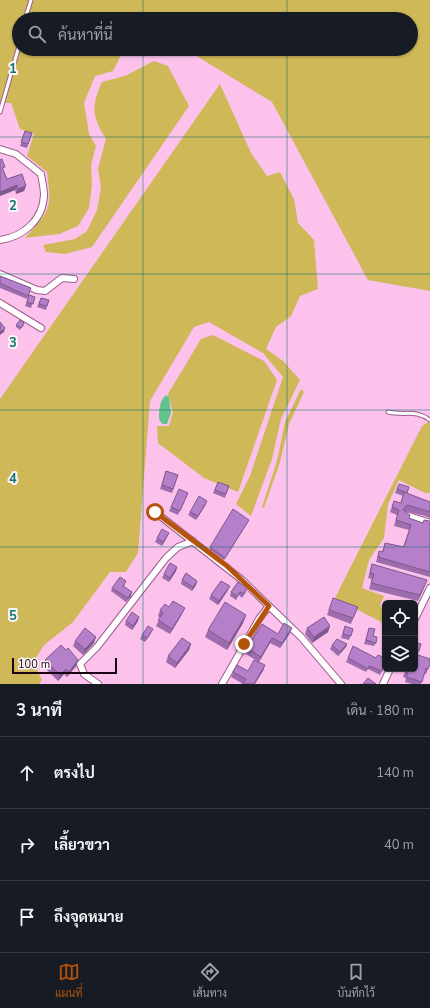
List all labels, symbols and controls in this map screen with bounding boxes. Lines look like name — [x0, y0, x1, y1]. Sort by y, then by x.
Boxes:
search box — [12, 12, 418, 56]
icon: search — [26, 23, 48, 45]
text: ค้นหาที่นี่ — [58, 25, 113, 45]
text: 1 — [9, 60, 17, 78]
text: 2 — [9, 197, 17, 215]
text: 3 — [9, 334, 17, 352]
text: 4 — [9, 470, 17, 488]
route start — [146, 503, 164, 521]
map controls — [382, 600, 418, 672]
button: locate — [382, 600, 418, 636]
text: 5 — [9, 607, 17, 625]
route end — [235, 635, 253, 653]
button: layers — [382, 636, 418, 672]
scale bar — [12, 656, 117, 675]
text: 100 m — [18, 657, 50, 672]
text: 3 นาที — [16, 699, 62, 722]
text: เดิน · 180 m — [346, 702, 414, 720]
icon: ahead — [16, 762, 38, 784]
text: ตรงไป — [54, 763, 95, 783]
text: 140 m — [376, 764, 414, 782]
icon: right — [16, 834, 38, 856]
text: เลี้ยวขวา — [54, 835, 110, 855]
text: 40 m — [384, 836, 414, 854]
icon: arrive — [16, 906, 38, 928]
text: ถึงจุดหมาย — [54, 907, 124, 927]
tab: แผนที่ — [55, 961, 83, 1001]
tab: เส้นทาง — [193, 961, 227, 1001]
tab: บันทึกไว้ — [337, 961, 375, 1001]

